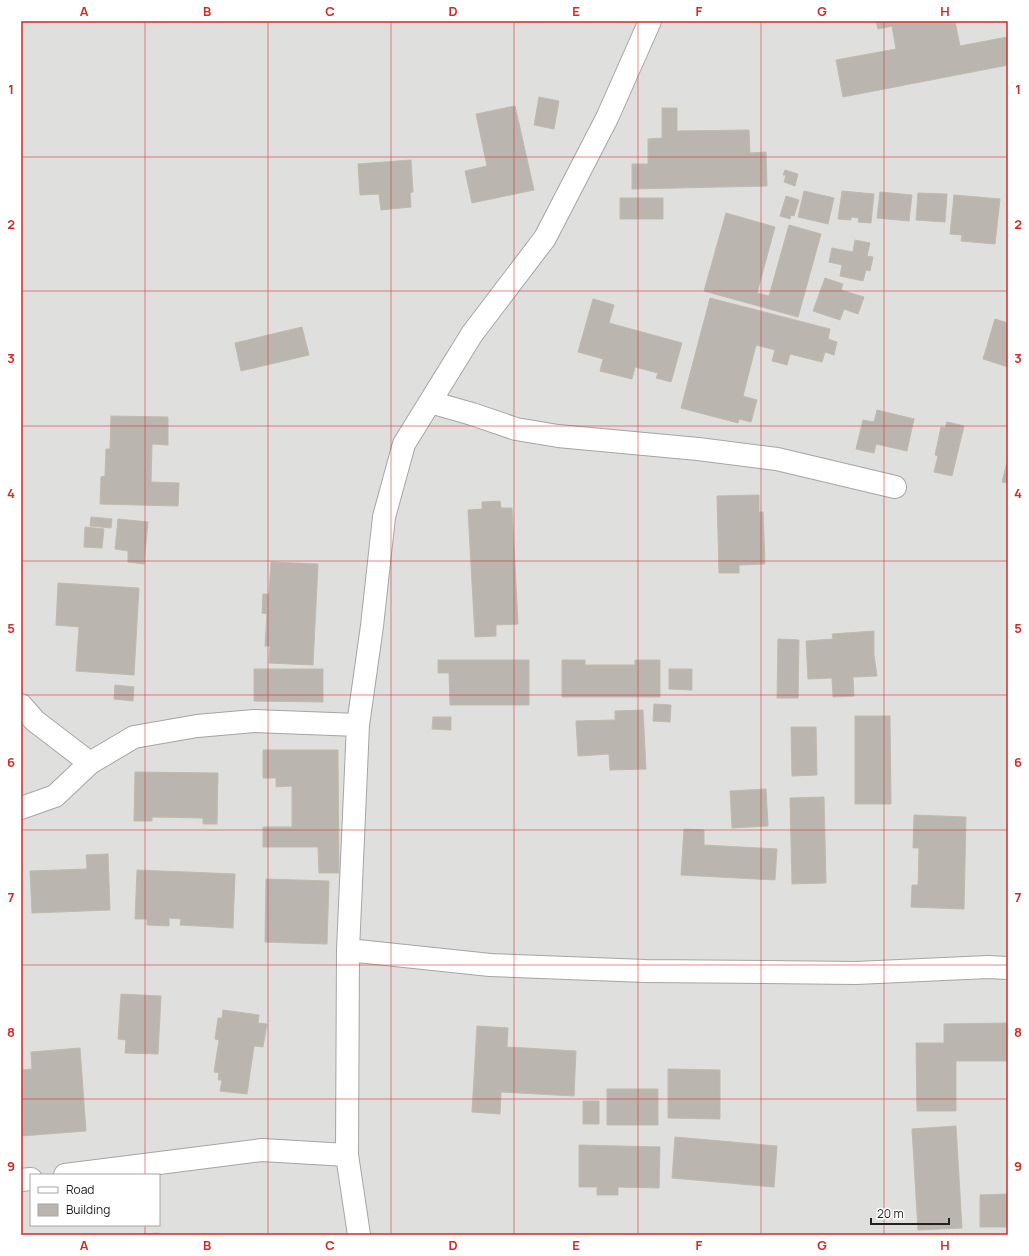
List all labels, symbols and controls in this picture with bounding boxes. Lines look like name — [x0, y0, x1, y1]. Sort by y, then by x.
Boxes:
text: A — [80, 2, 89, 20]
text: B — [203, 2, 211, 20]
text: C — [325, 2, 335, 20]
text: D — [448, 2, 458, 20]
text: E — [572, 2, 580, 20]
text: F — [696, 2, 703, 20]
text: G — [817, 2, 827, 20]
text: H — [940, 2, 950, 20]
text: 1 — [8, 80, 14, 98]
text: 1 — [1015, 80, 1021, 98]
text: 2 — [7, 215, 15, 233]
text: 2 — [1014, 215, 1022, 233]
text: 3 — [7, 349, 15, 367]
text: 3 — [1014, 349, 1022, 367]
text: 4 — [7, 484, 15, 502]
text: 4 — [1014, 484, 1022, 502]
text: 5 — [7, 619, 15, 637]
text: 5 — [1014, 619, 1022, 637]
text: 6 — [7, 753, 15, 771]
text: 6 — [1014, 753, 1022, 771]
text: 7 — [8, 888, 15, 906]
text: 7 — [1015, 888, 1022, 906]
text: 8 — [7, 1023, 15, 1041]
text: 8 — [1014, 1023, 1022, 1041]
text: 9 — [7, 1157, 15, 1175]
text: 9 — [1014, 1157, 1022, 1175]
legend — [30, 1174, 160, 1226]
text: Road — [66, 1181, 94, 1198]
scale bar — [871, 1200, 949, 1226]
text: Building — [66, 1201, 110, 1218]
text: 20 m — [877, 1205, 904, 1222]
text: A — [80, 1236, 89, 1254]
text: B — [203, 1236, 211, 1254]
text: C — [325, 1236, 335, 1254]
text: D — [448, 1236, 458, 1254]
text: E — [572, 1236, 580, 1254]
text: F — [696, 1236, 703, 1254]
text: G — [817, 1236, 827, 1254]
text: H — [940, 1236, 950, 1254]

